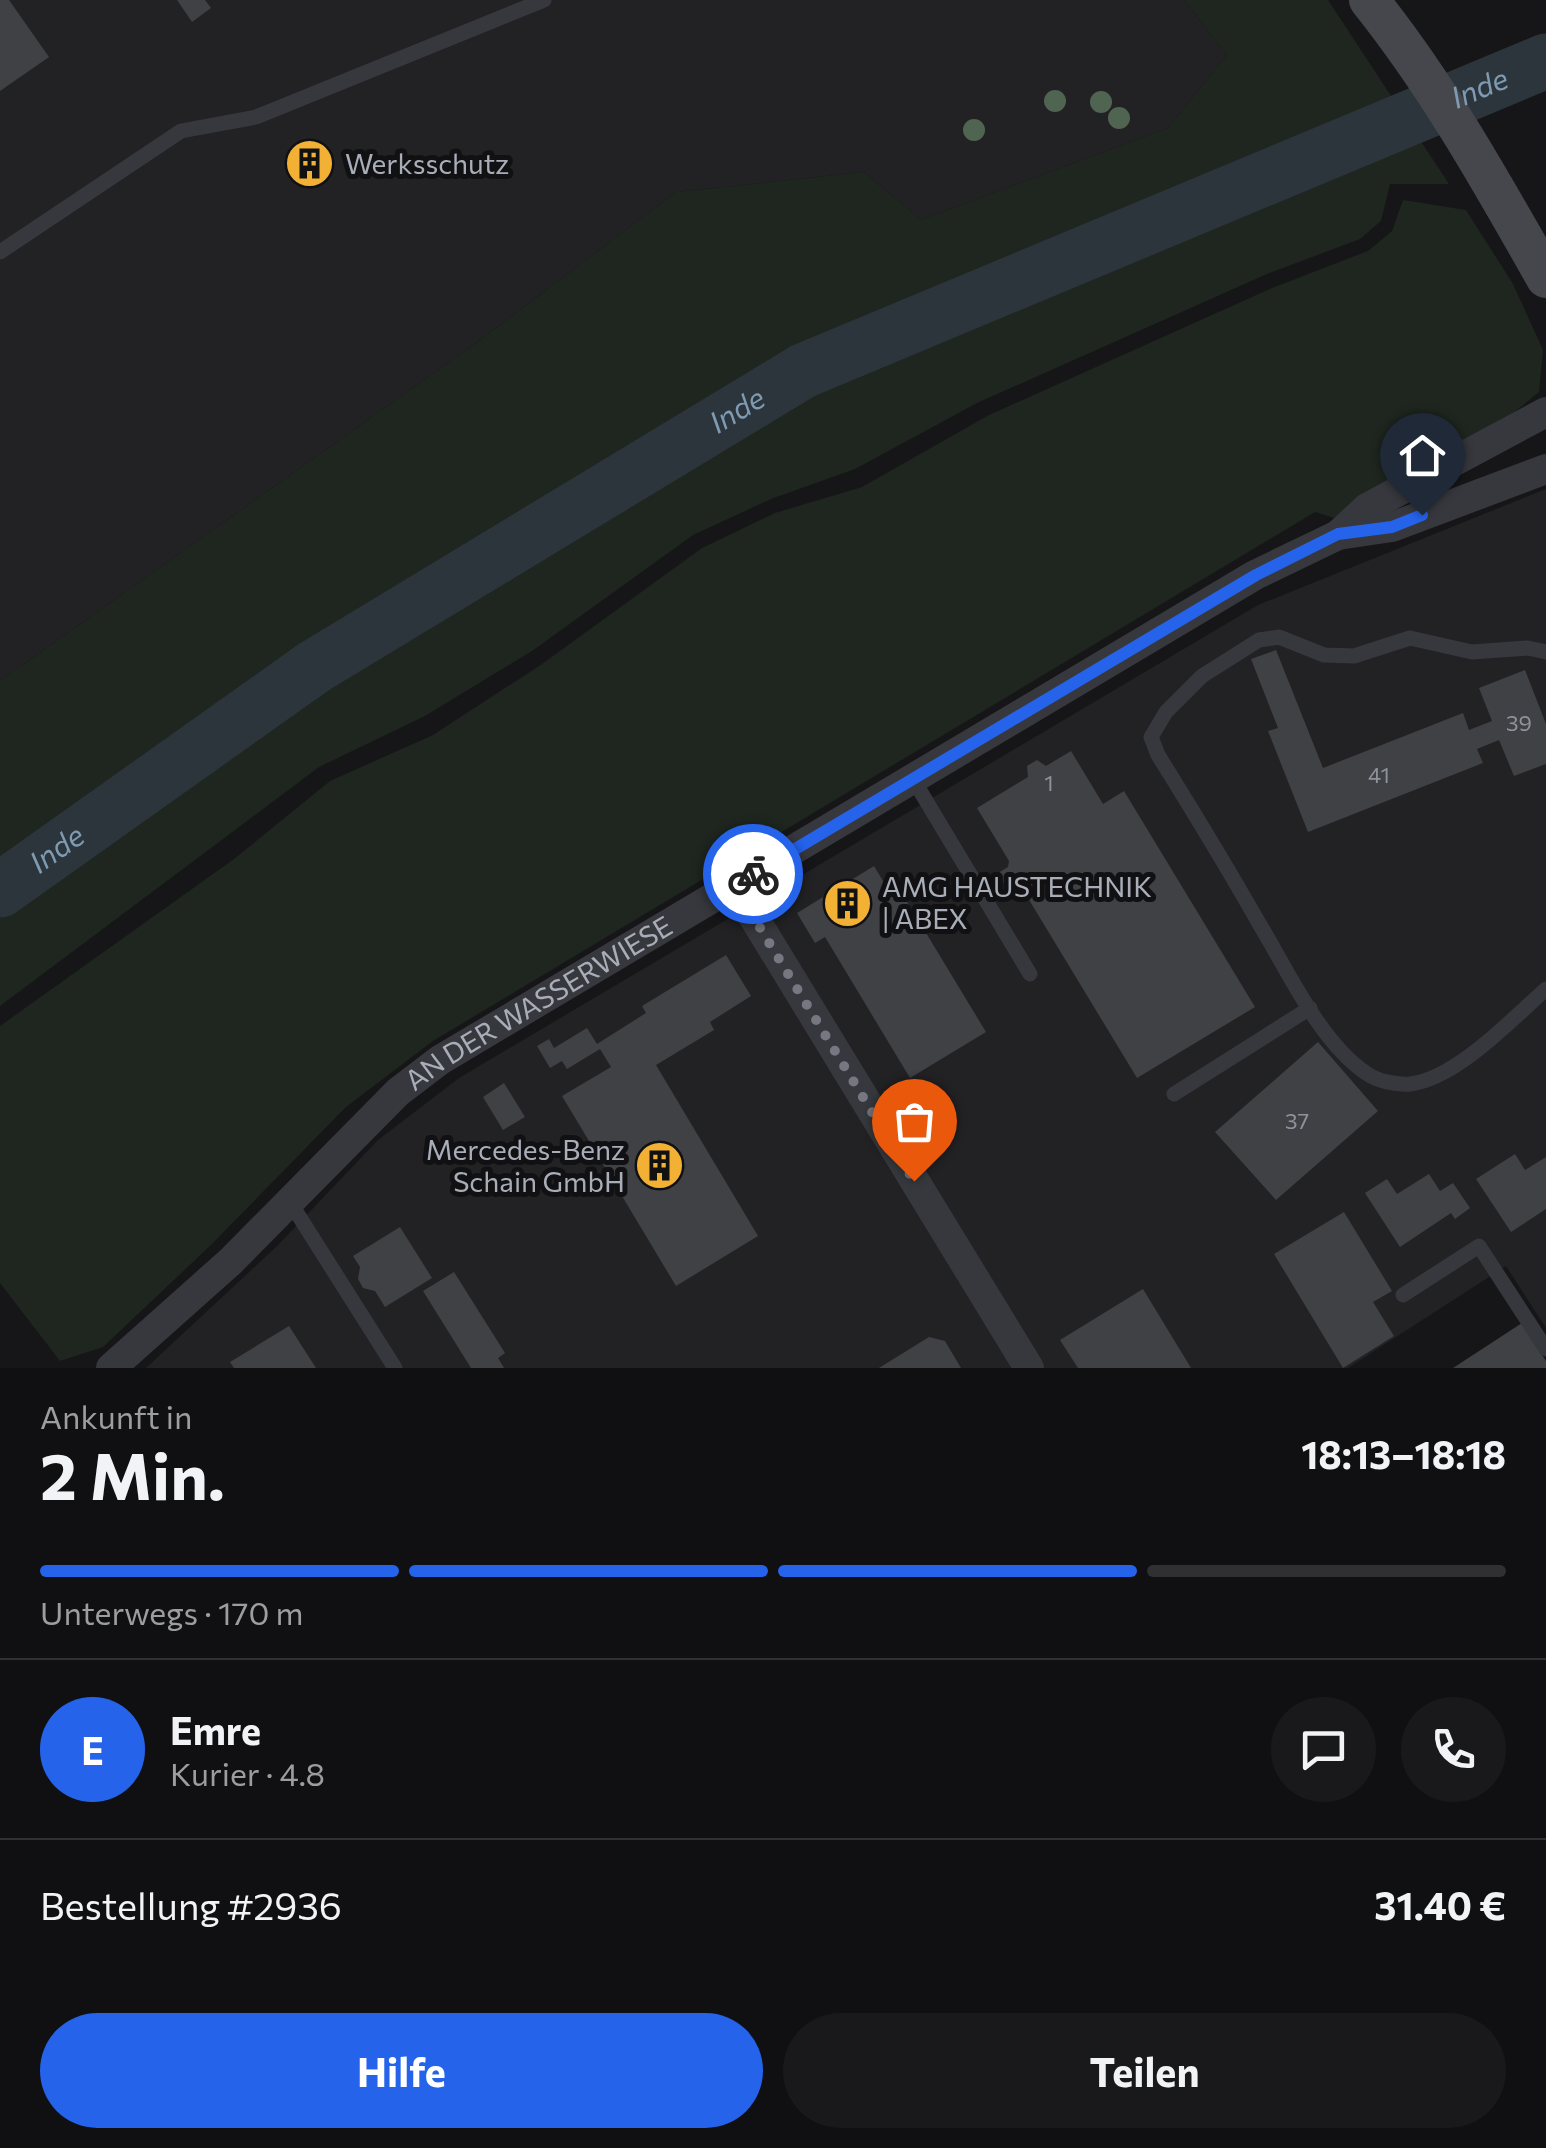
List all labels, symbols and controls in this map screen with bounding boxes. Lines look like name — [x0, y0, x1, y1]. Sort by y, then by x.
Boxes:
water label: Inde — [1445, 58, 1513, 115]
building icon: Werksschutz — [284, 138, 336, 190]
place label: Werksschutz — [345, 146, 509, 180]
water label: Inde — [701, 377, 771, 440]
pin — [1380, 413, 1465, 516]
icon: home — [1395, 428, 1450, 483]
house number: 39 — [1506, 709, 1532, 736]
house number: 41 — [1368, 761, 1390, 788]
house number: 1 — [1044, 769, 1054, 796]
water label: Inde — [21, 815, 90, 880]
courier — [703, 824, 803, 924]
icon: bike — [726, 847, 781, 902]
place label: AMG HAUSTECHNIK | ABEX — [882, 869, 1152, 935]
building icon: AMG HAUSTECHNIK | ABEX — [821, 877, 873, 929]
street label: AN DER WASSERWIESE — [398, 908, 678, 1097]
pin — [872, 1079, 957, 1182]
icon: bag — [887, 1094, 942, 1149]
house number: 37 — [1285, 1107, 1309, 1134]
place label: Mercedes-Benz Schain GmbH — [426, 1132, 625, 1198]
building icon: Mercedes-Benz Schain GmbH — [634, 1140, 686, 1192]
text: Ankunft in — [40, 1396, 192, 1436]
text: 18:13–18:18 — [1301, 1430, 1506, 1477]
text: 2 Min. — [40, 1434, 225, 1513]
text: Unterwegs · 170 m — [40, 1592, 303, 1632]
button: chat — [1271, 1697, 1376, 1802]
button: phone — [1401, 1697, 1506, 1802]
text: Emre — [170, 1706, 261, 1753]
text: E — [81, 1726, 104, 1773]
text: Kurier · 4.8 — [170, 1753, 325, 1793]
text: Bestellung #2936 — [40, 1881, 342, 1928]
text: 31.40 € — [1374, 1881, 1506, 1928]
button: Hilfe — [40, 2013, 763, 2128]
button: Teilen — [783, 2013, 1506, 2128]

